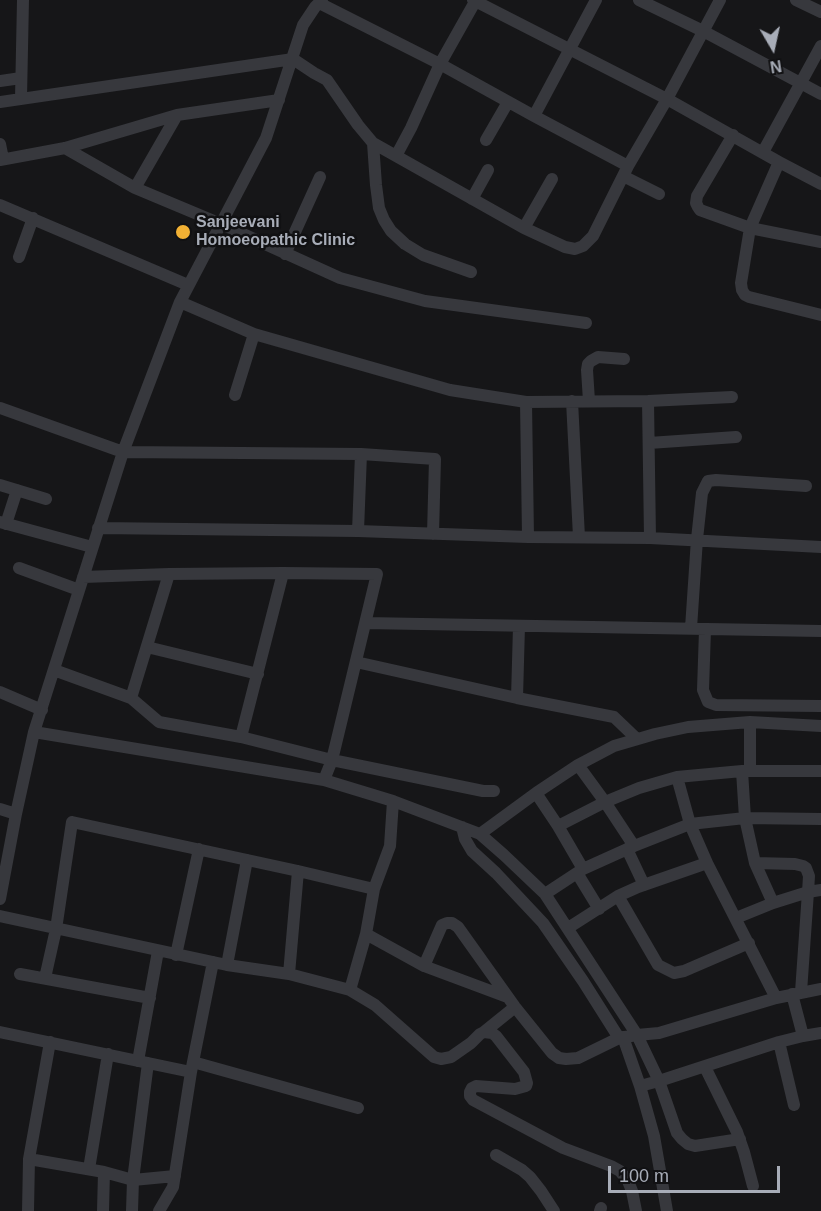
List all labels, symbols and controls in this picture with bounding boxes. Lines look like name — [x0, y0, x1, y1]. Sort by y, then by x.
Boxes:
north arrow — [743, 18, 803, 78]
text: N — [769, 57, 783, 76]
place label: Sanjeevani Homoeopathic Clinic — [196, 213, 355, 251]
marker: Sanjeevani Homoeopathic Clinic — [174, 223, 192, 241]
scale bar — [611, 1154, 784, 1192]
text: 100 m — [619, 1166, 669, 1186]

